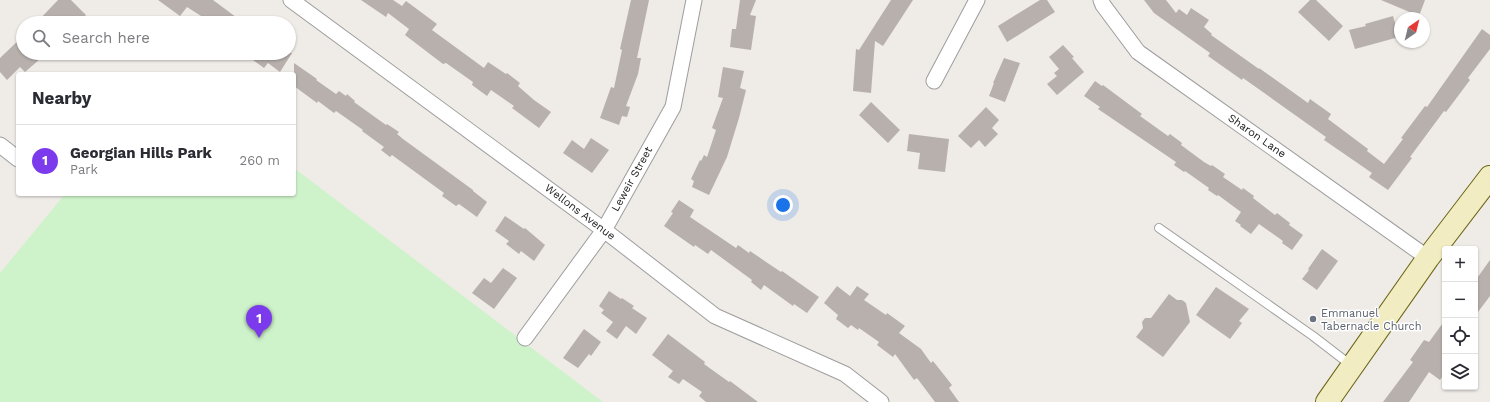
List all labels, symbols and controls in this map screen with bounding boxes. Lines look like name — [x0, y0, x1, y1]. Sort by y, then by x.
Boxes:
north arrow — [1394, 12, 1430, 48]
search box — [16, 16, 296, 60]
icon: search — [30, 27, 52, 49]
text: Search here — [62, 29, 150, 47]
text: Nearby — [32, 88, 91, 108]
street label: Sharon Lane — [1226, 111, 1288, 161]
text: Georgian Hills Park — [70, 144, 212, 162]
street label: Leweir Street — [609, 144, 655, 214]
text: 1 — [42, 153, 48, 168]
text: 260 m — [240, 153, 280, 168]
text: Park — [70, 162, 98, 177]
street label: Wellons Avenue — [542, 181, 618, 243]
your location — [773, 195, 793, 215]
map controls — [1442, 246, 1478, 390]
button: + — [1442, 246, 1478, 282]
button: − — [1442, 282, 1478, 318]
pin: 1 — [246, 305, 272, 338]
place label: Emmanuel Tabernacle Church — [1321, 307, 1422, 333]
marker: Emmanuel Tabernacle Church — [1308, 314, 1318, 324]
button: locate — [1442, 318, 1478, 354]
button: layers — [1442, 354, 1478, 390]

